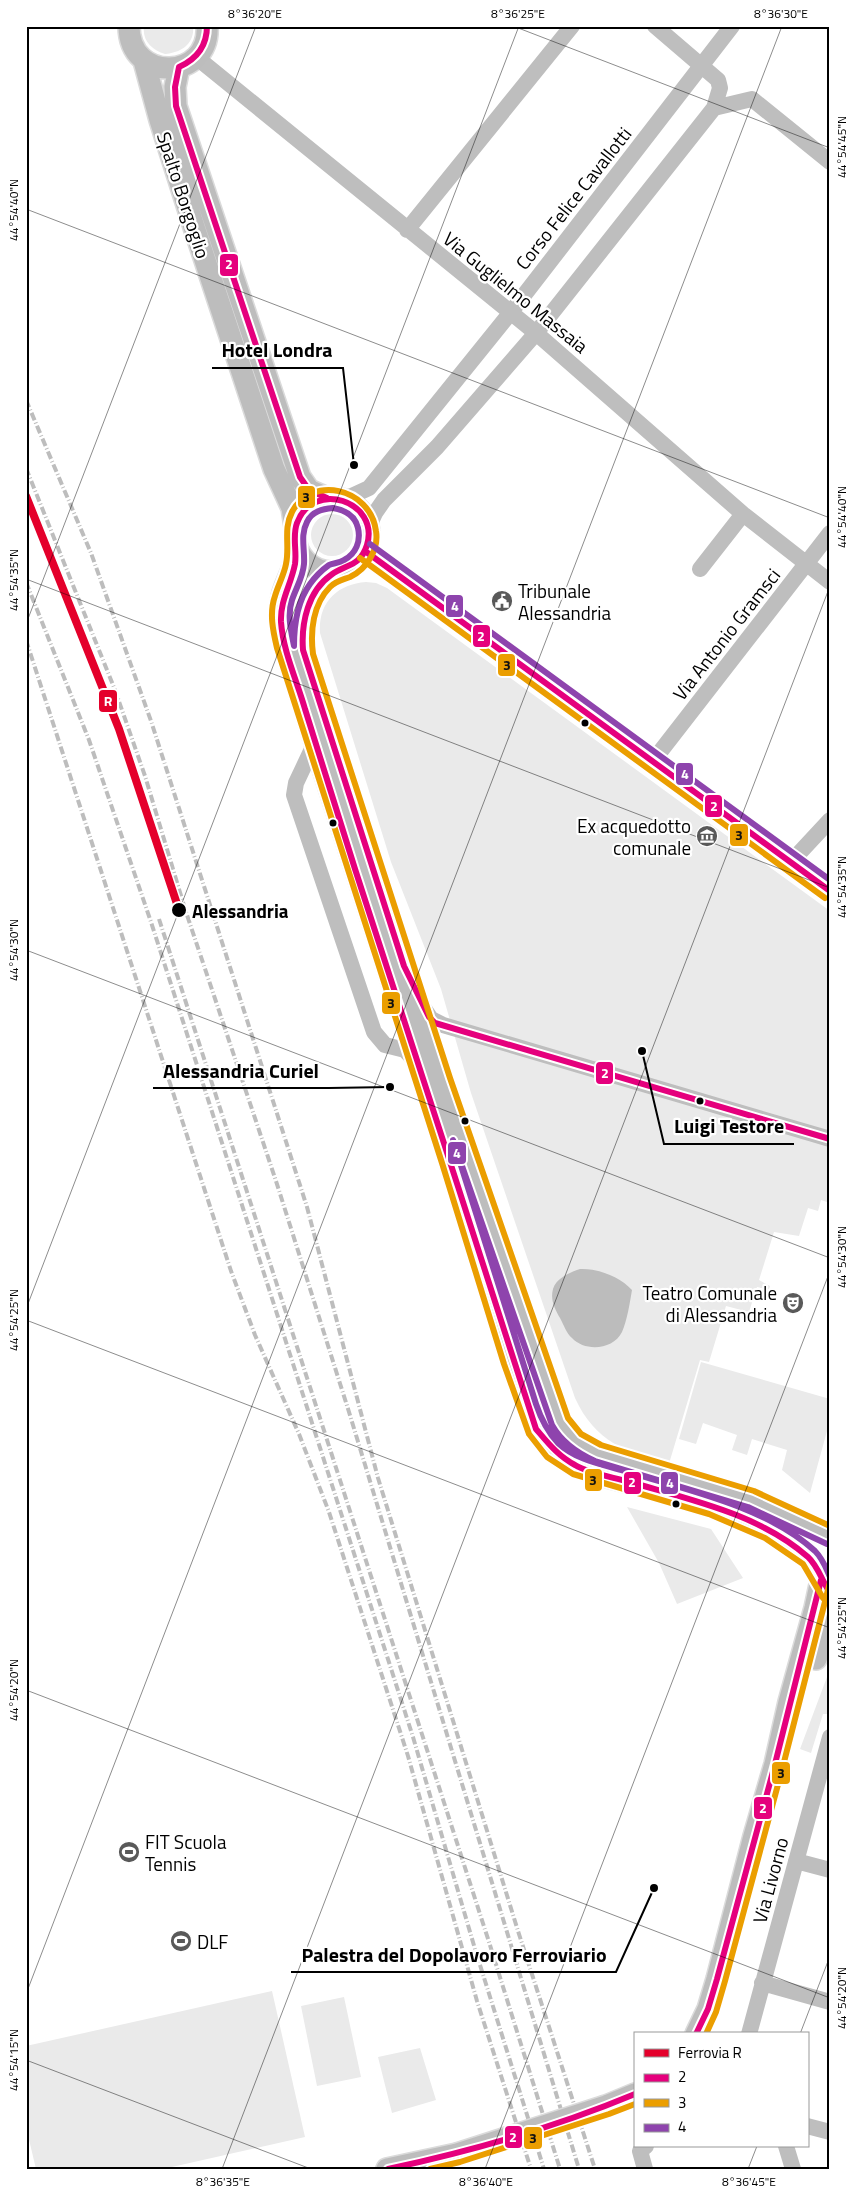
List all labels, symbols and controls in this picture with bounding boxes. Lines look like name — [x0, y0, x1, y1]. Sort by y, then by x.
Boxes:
text: 8°36'20"E — [228, 4, 282, 23]
text: 8°36'25"E — [491, 4, 545, 23]
text: 8°36'30"E — [754, 4, 808, 23]
text: 44°54'45"N — [832, 116, 851, 178]
street label: Corso Felice Cavallotti — [508, 120, 638, 276]
street label: Spalto Borgoglio — [150, 128, 218, 262]
text: 44°54'40"N — [4, 179, 23, 241]
street label: Via Guglielmo Massaia — [437, 224, 595, 360]
line badge: 2 — [219, 253, 239, 277]
text: 2 — [225, 253, 233, 274]
callout: Hotel Londra — [212, 333, 343, 368]
text: Hotel Londra — [221, 334, 333, 365]
line badge: 3 — [297, 485, 316, 509]
text: 3 — [302, 486, 310, 507]
text: 44°54'40"N — [832, 486, 851, 548]
text: 44°54'35"N — [4, 549, 23, 611]
street label: Via Antonio Gramsci — [665, 562, 787, 706]
place label: Tribunale Alessandria — [518, 576, 611, 627]
public building icon: Tribunale Alessandria — [490, 589, 514, 613]
line badge: 4 — [445, 594, 464, 618]
text: 4 — [451, 595, 459, 616]
line badge: 2 — [472, 624, 491, 648]
text: 2 — [477, 625, 485, 646]
line badge: 3 — [497, 653, 516, 677]
text: 3 — [503, 654, 511, 675]
line badge: R — [98, 689, 118, 713]
text: R — [104, 690, 113, 711]
unlabelled marker — [580, 718, 590, 728]
line badge: 4 — [675, 762, 694, 786]
text: 4 — [681, 763, 689, 784]
line badge: 2 — [704, 794, 723, 818]
text: 2 — [710, 795, 718, 816]
place label: Ex acquedotto comunale — [577, 811, 691, 862]
unlabelled marker — [328, 818, 338, 828]
line badge: 3 — [729, 823, 749, 847]
museum icon: Ex acquedotto comunale — [695, 824, 719, 848]
text: 3 — [735, 824, 743, 845]
text: 44°54'35"N — [832, 856, 851, 918]
place label: Alessandria — [192, 896, 289, 925]
marker: Alessandria — [170, 901, 188, 919]
text: 44°54'30"N — [4, 919, 23, 981]
line badge: 3 — [381, 991, 401, 1015]
text: 3 — [387, 992, 395, 1013]
callout: Alessandria Curiel — [153, 1053, 329, 1088]
text: Alessandria Curiel — [163, 1055, 319, 1086]
line badge: 2 — [595, 1061, 614, 1085]
text: 2 — [601, 1062, 609, 1083]
unlabelled marker — [695, 1096, 705, 1106]
callout: Luigi Testore — [664, 1109, 794, 1144]
text: Luigi Testore — [674, 1110, 784, 1141]
unlabelled marker — [460, 1116, 470, 1126]
line badge: 4 — [447, 1141, 467, 1165]
text: 4 — [453, 1142, 461, 1163]
text: 44°54'30"N — [832, 1226, 851, 1288]
place label: Teatro Comunale di Alessandria — [642, 1278, 777, 1329]
text: 44°54'25"N — [4, 1289, 23, 1351]
theatre icon: Teatro Comunale di Alessandria — [781, 1291, 805, 1315]
line badge: 3 — [584, 1468, 603, 1492]
text: 3 — [589, 1469, 597, 1490]
line badge: 2 — [623, 1471, 642, 1495]
text: 2 — [628, 1471, 636, 1492]
line badge: 4 — [660, 1471, 679, 1495]
text: 4 — [666, 1472, 674, 1493]
unlabelled marker — [671, 1499, 681, 1509]
text: 44°54'25"N — [832, 1597, 851, 1659]
text: 44°54'20"N — [4, 1659, 23, 1721]
line badge: 3 — [771, 1761, 791, 1785]
text: 3 — [777, 1762, 785, 1783]
line badge: 2 — [753, 1796, 773, 1820]
text: 2 — [759, 1797, 767, 1818]
place label: FIT Scuola Tennis — [145, 1827, 227, 1878]
street label: Via Livorno — [745, 1834, 795, 1926]
sports icon: FIT Scuola Tennis — [117, 1840, 141, 1864]
place label: DLF — [197, 1927, 228, 1956]
sports icon: DLF — [169, 1929, 193, 1953]
callout: Palestra del Dopolavoro Ferroviario — [291, 1937, 616, 1972]
text: Palestra del Dopolavoro Ferroviario — [301, 1939, 607, 1970]
text: 44°54'20"N — [832, 1967, 851, 2029]
text: 44°54'15"N — [4, 2029, 23, 2091]
legend — [634, 2032, 808, 2148]
text: Ferrovia R — [678, 2041, 742, 2064]
text: 2 — [678, 2065, 686, 2088]
text: 3 — [678, 2091, 686, 2114]
text: 4 — [678, 2115, 686, 2138]
line badge: 2 — [504, 2125, 523, 2149]
text: 2 — [509, 2126, 517, 2147]
line badge: 3 — [523, 2126, 543, 2150]
text: 3 — [529, 2127, 537, 2148]
text: 8°36'35"E — [196, 2172, 250, 2191]
text: 8°36'40"E — [459, 2172, 513, 2191]
text: 8°36'45"E — [722, 2172, 776, 2191]

